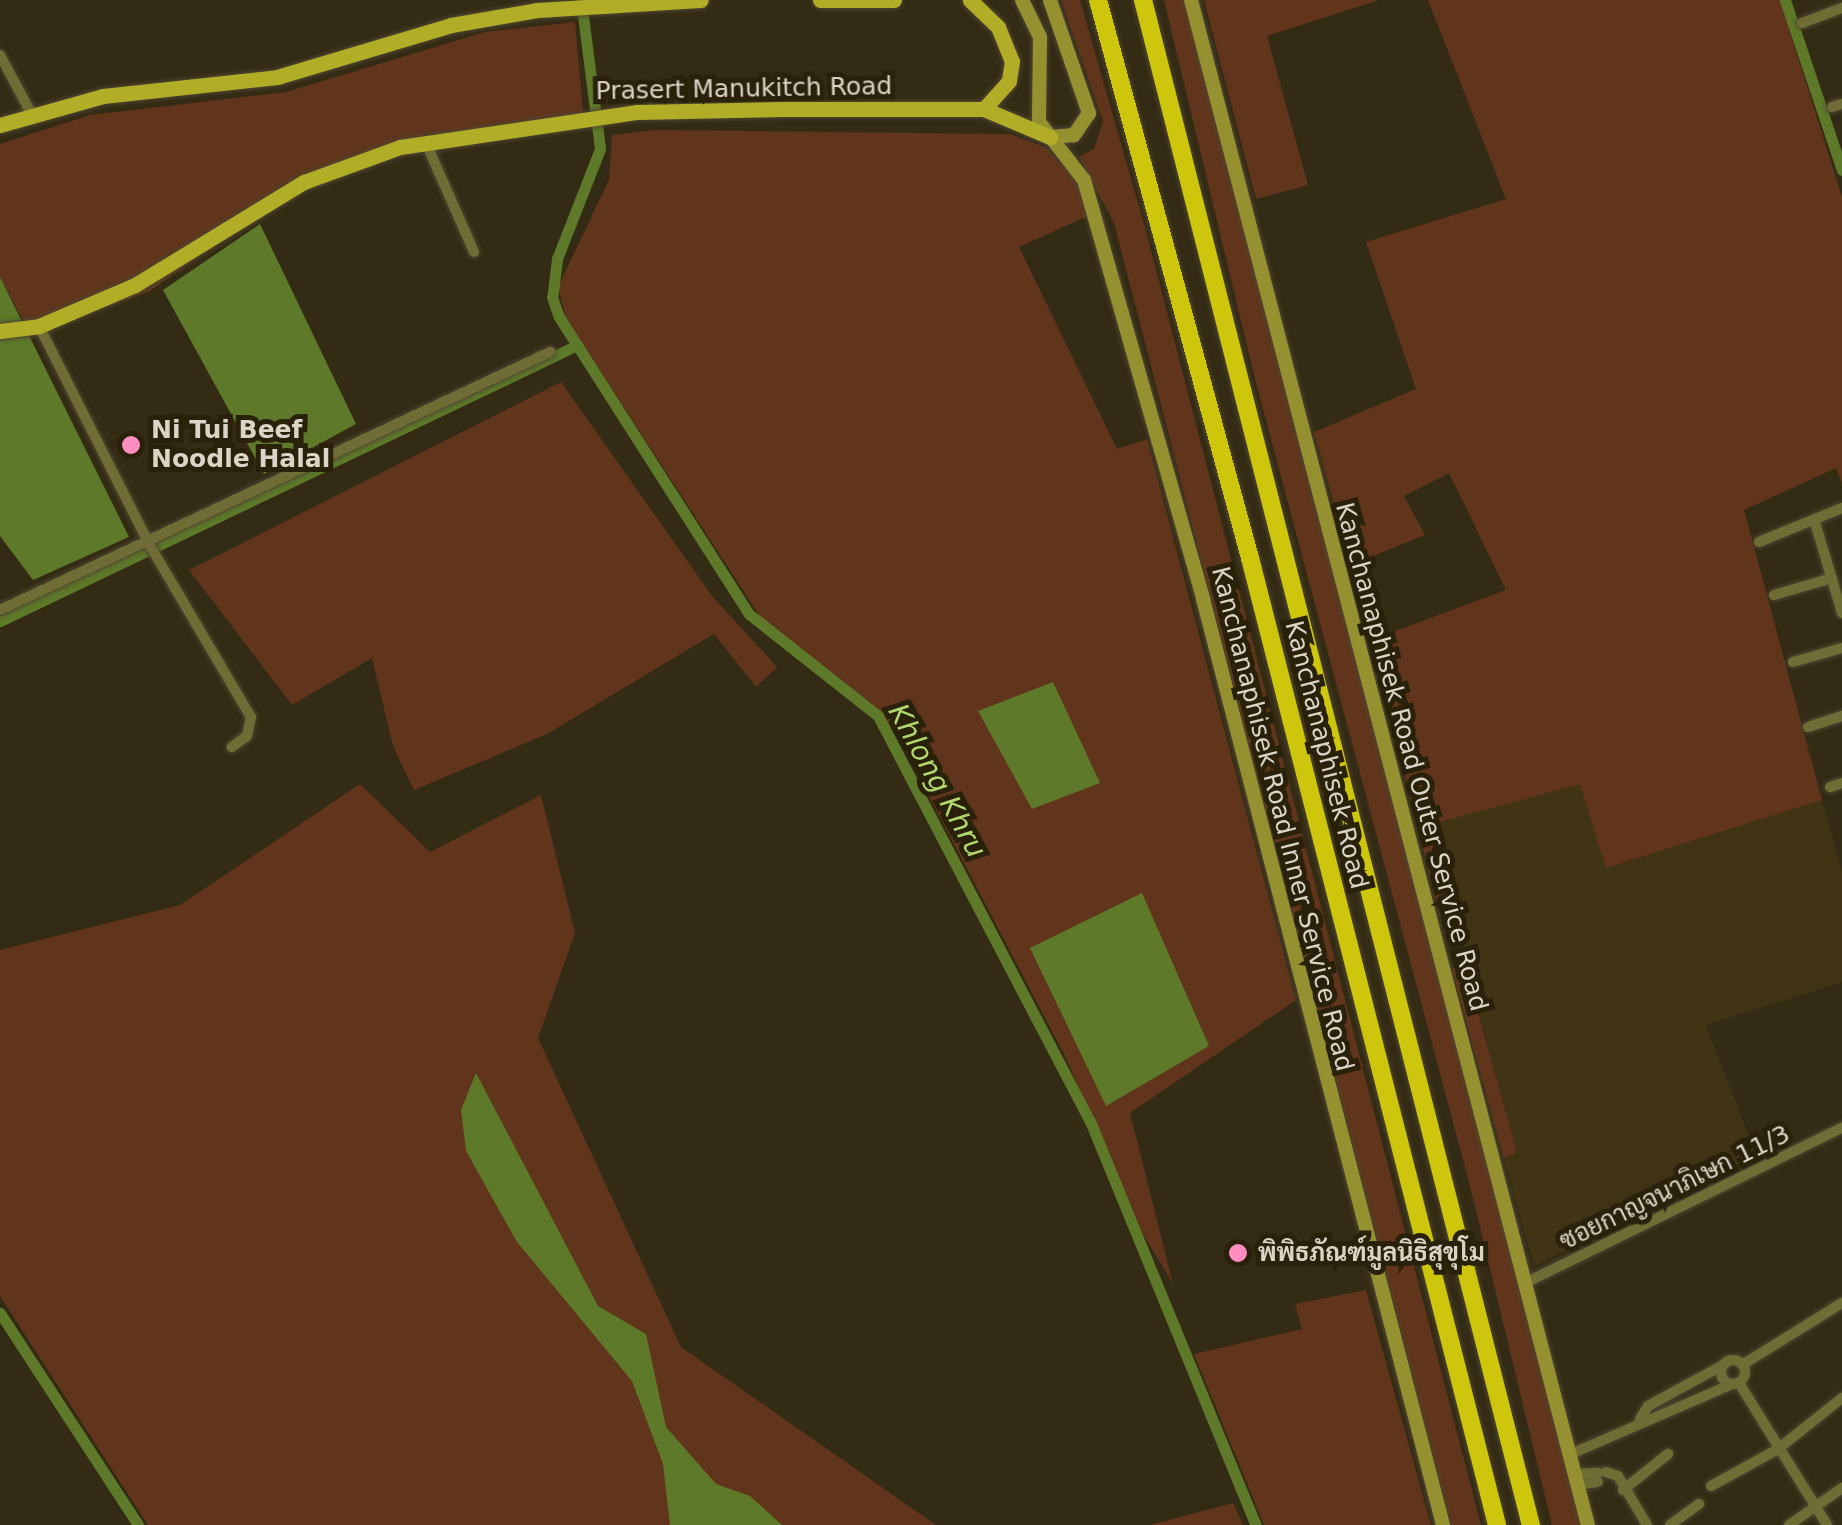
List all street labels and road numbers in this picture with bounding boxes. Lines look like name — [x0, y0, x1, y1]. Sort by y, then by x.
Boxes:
street label: Prasert Manukitch Road — [595, 71, 893, 107]
street label: Kanchanaphisek Road Outer Service Road — [1329, 499, 1493, 1015]
street label: Kanchanaphisek Road Inner Service Road — [1205, 564, 1359, 1074]
street label: Kanchanaphisek Road — [1278, 618, 1374, 892]
street label: ซอยกาญจนาภิเษก 11/3 — [1555, 1119, 1795, 1257]

